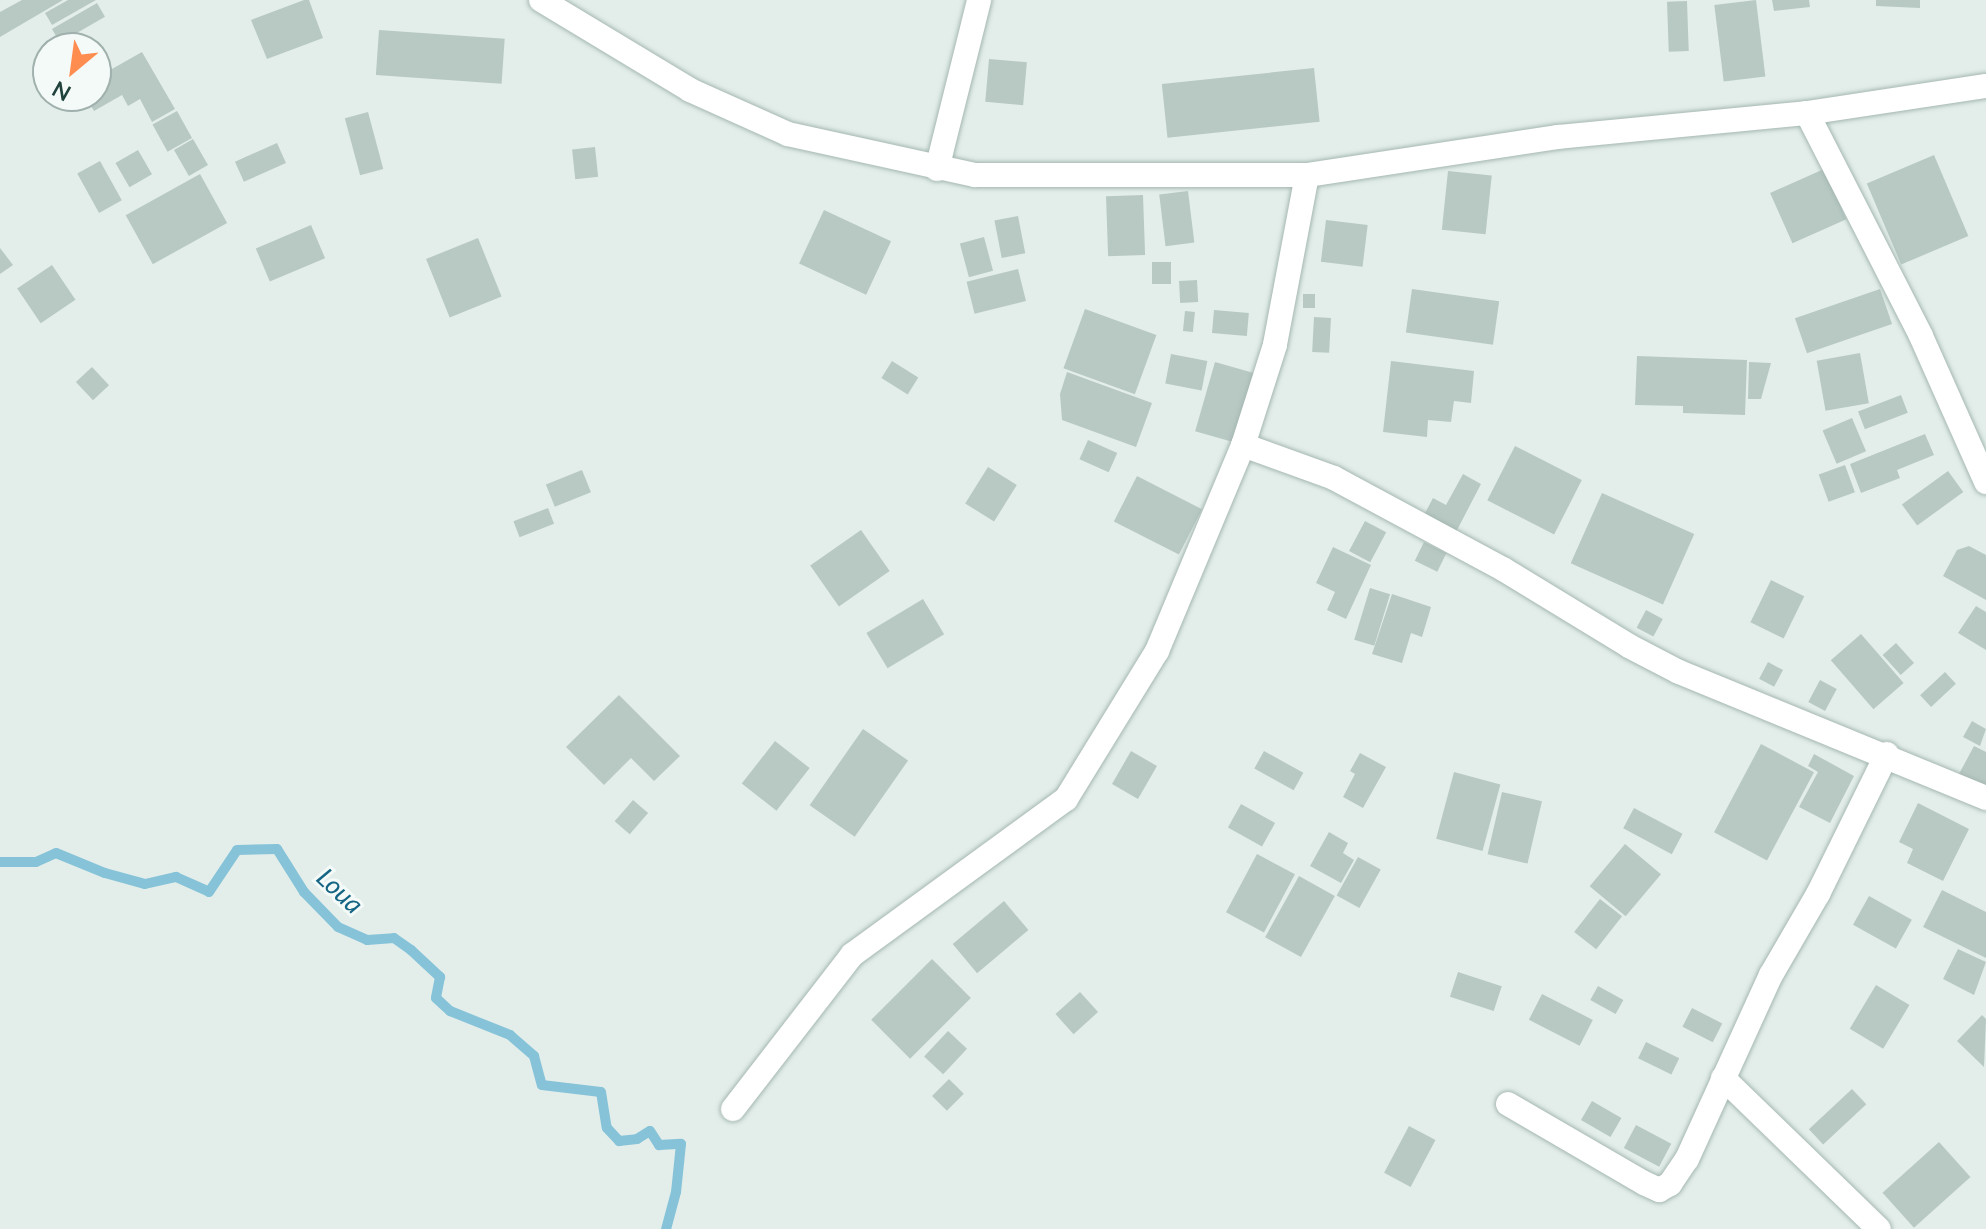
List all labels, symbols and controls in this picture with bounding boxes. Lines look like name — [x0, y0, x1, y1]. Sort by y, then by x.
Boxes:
north arrow — [32, 32, 112, 112]
text: N — [47, 76, 75, 108]
water label: Loua — [310, 862, 370, 920]

